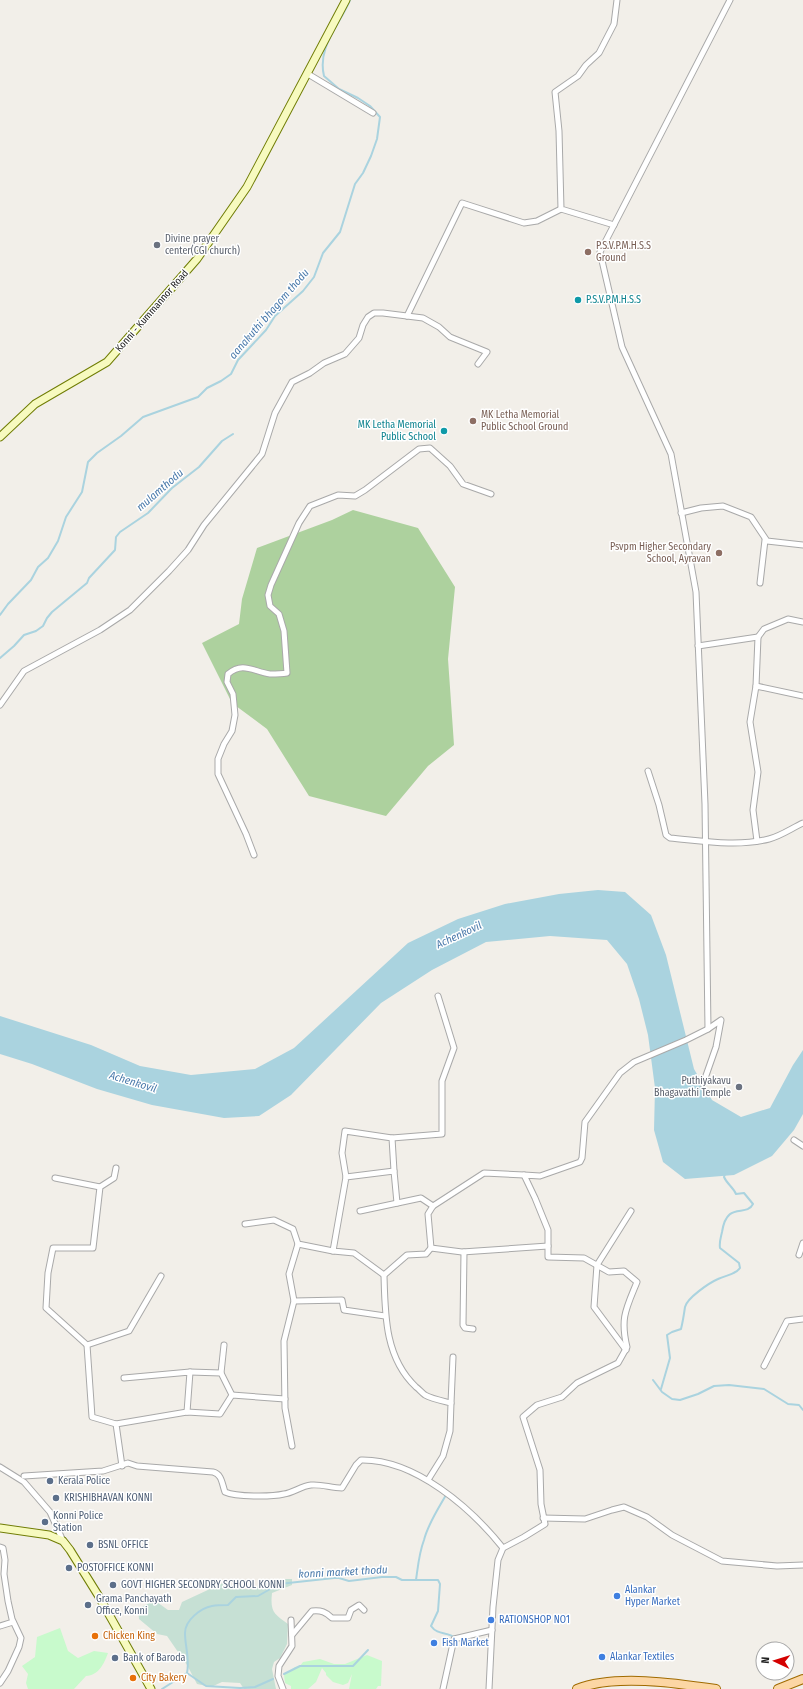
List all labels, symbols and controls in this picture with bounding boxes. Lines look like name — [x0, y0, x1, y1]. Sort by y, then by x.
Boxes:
place label: Divine prayer center(CGI church) — [165, 233, 240, 257]
marker: Divine prayer center(CGI church) — [152, 240, 162, 250]
place label: P.S.V.P.M.H.S.S Ground — [596, 240, 651, 264]
marker: P.S.V.P.M.H.S.S Ground — [583, 247, 593, 257]
water label: aanakuthi bhagom thodu — [226, 266, 312, 362]
street label: Konni - Kummannor Road — [113, 267, 191, 355]
place label: P.S.V.P.M.H.S.S — [586, 294, 641, 306]
marker: P.S.V.P.M.H.S.S — [573, 295, 583, 305]
place label: MK Letha Memorial Public School Ground — [481, 409, 568, 433]
marker: MK Letha Memorial Public School Ground — [468, 416, 478, 426]
place label: MK Letha Memorial Public School — [358, 419, 436, 443]
marker: MK Letha Memorial Public School — [439, 426, 449, 436]
water label: mulamthodu — [134, 466, 186, 514]
place label: Psvpm Higher Secondary School, Ayravan — [610, 541, 712, 565]
marker: Psvpm Higher Secondary School, Ayravan — [714, 548, 724, 558]
water label: Achenkovil — [433, 919, 484, 952]
water label: Achenkovil — [107, 1068, 158, 1095]
place label: Puthiyakavu Bhagavathi Temple — [654, 1075, 731, 1099]
marker: Puthiyakavu Bhagavathi Temple — [734, 1082, 744, 1092]
place label: Kerala Police — [58, 1475, 110, 1487]
marker: Kerala Police — [45, 1476, 55, 1486]
place label: KRISHIBHAVAN KONNI — [64, 1492, 152, 1504]
marker: KRISHIBHAVAN KONNI — [51, 1493, 61, 1503]
place label: Konni Police Station — [53, 1510, 103, 1534]
marker: Konni Police Station — [40, 1517, 50, 1527]
place label: BSNL OFFICE — [98, 1539, 149, 1551]
marker: BSNL OFFICE — [85, 1540, 95, 1550]
place label: POSTOFFICE KONNI — [77, 1562, 154, 1574]
marker: POSTOFFICE KONNI — [64, 1563, 74, 1573]
water label: konni market thodu — [298, 1563, 388, 1581]
place label: GOVT HIGHER SECONDRY SCHOOL KONNI — [121, 1579, 285, 1591]
marker: GOVT HIGHER SECONDRY SCHOOL KONNI — [108, 1580, 118, 1590]
place label: Alankar Hyper Market — [625, 1584, 681, 1608]
marker: Alankar Hyper Market — [612, 1591, 622, 1601]
place label: Grama Panchayath Office, Konni — [96, 1593, 172, 1617]
marker: Grama Panchayath Office, Konni — [83, 1600, 93, 1610]
place label: RATIONSHOP NO1 — [499, 1614, 570, 1626]
marker: RATIONSHOP NO1 — [486, 1615, 496, 1625]
place label: Chicken King — [103, 1630, 155, 1642]
marker: Chicken King — [90, 1631, 100, 1641]
place label: Fish Market — [442, 1637, 489, 1649]
marker: Fish Market — [429, 1638, 439, 1648]
north arrow — [755, 1641, 795, 1681]
place label: Alankar Textiles — [610, 1651, 674, 1663]
place label: Bank of Baroda — [123, 1652, 186, 1664]
marker: Alankar Textiles — [597, 1652, 607, 1662]
marker: Bank of Baroda — [110, 1653, 120, 1663]
text: N — [759, 1657, 772, 1664]
place label: City Bakery — [141, 1672, 187, 1684]
marker: City Bakery — [128, 1673, 138, 1683]

